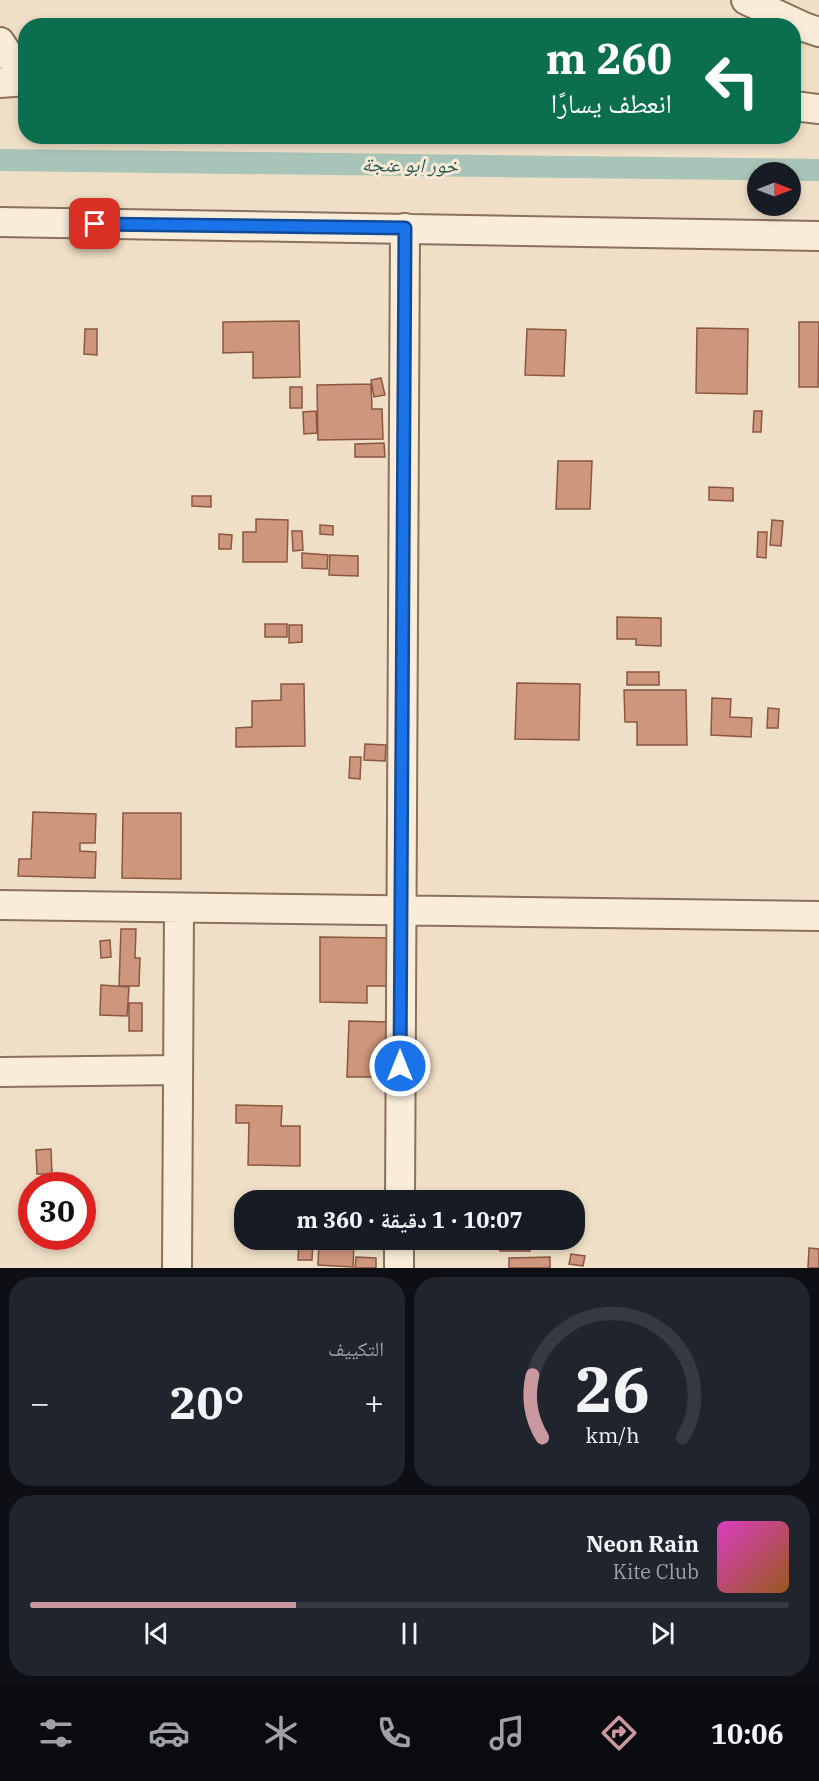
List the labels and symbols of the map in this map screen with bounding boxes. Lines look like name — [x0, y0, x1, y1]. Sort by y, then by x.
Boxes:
water label: خور ابو عنجة — [362, 150, 459, 179]
north arrow — [747, 162, 801, 216]
pin — [69, 198, 120, 249]
position arrow — [368, 1034, 432, 1098]
speed limit sign: 30 — [18, 1172, 96, 1250]

